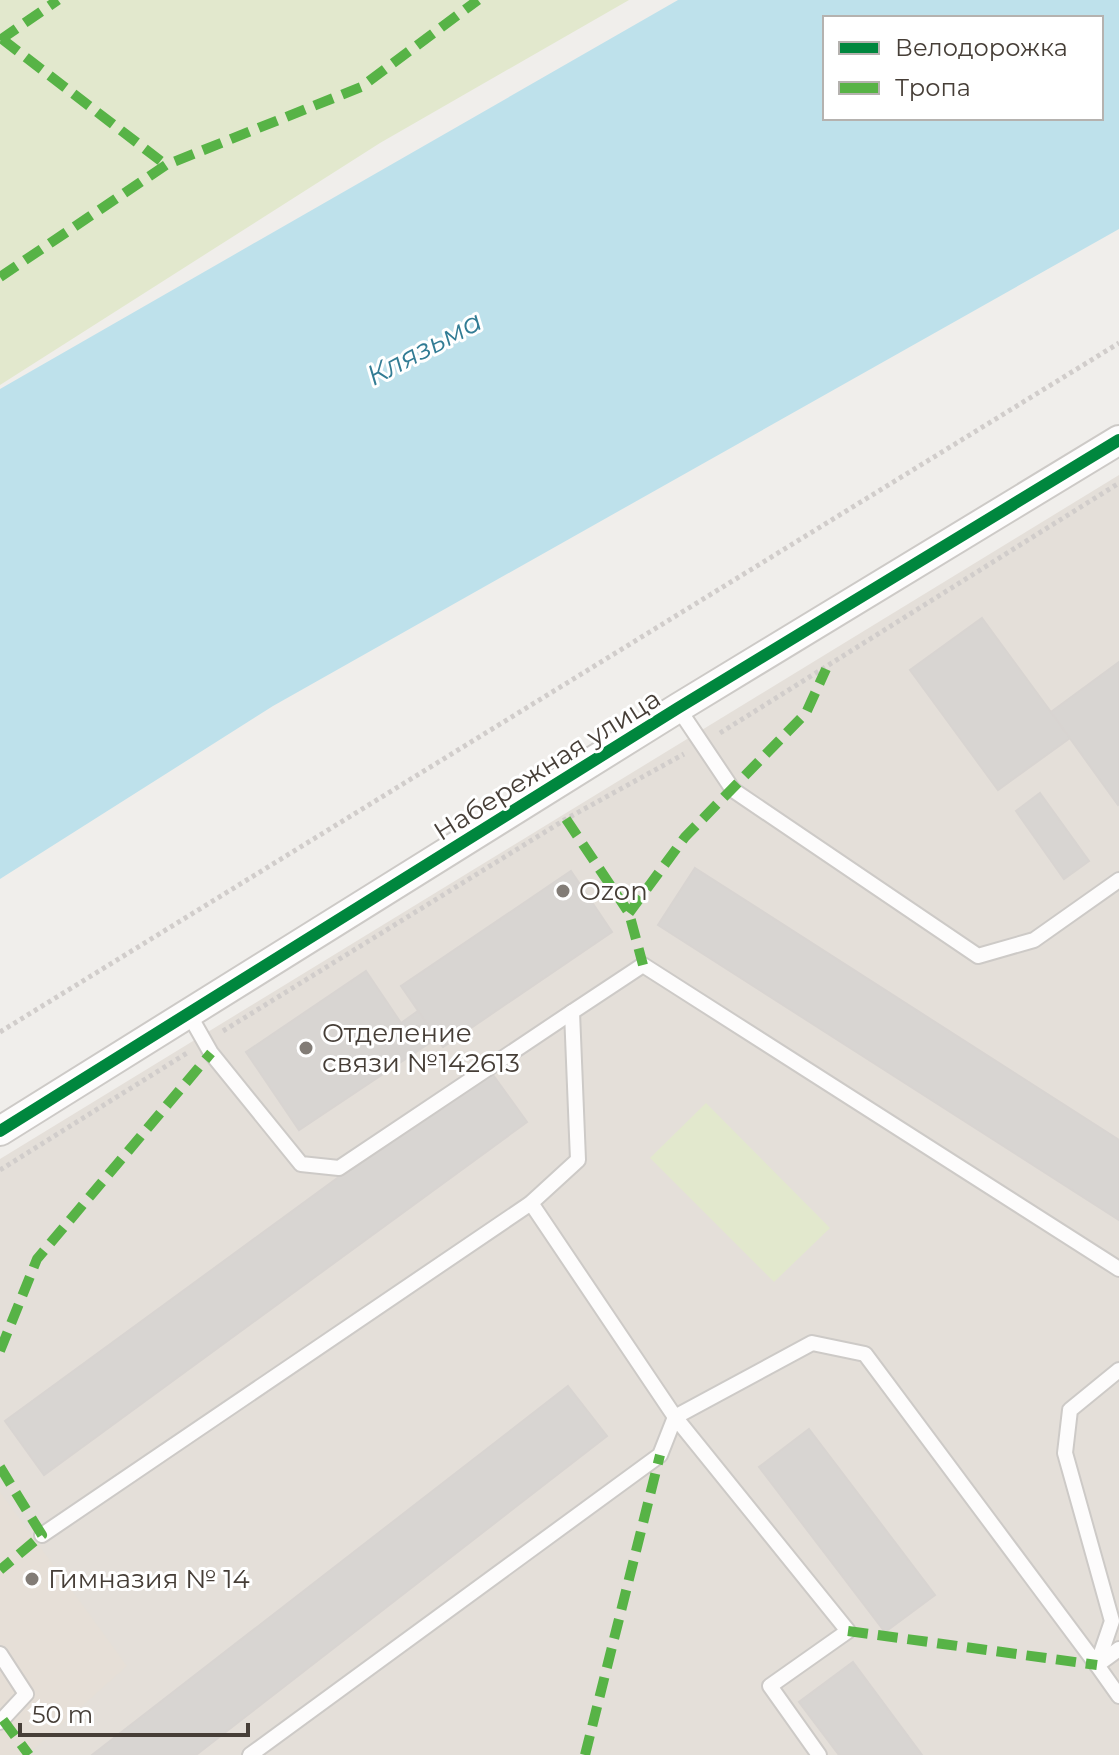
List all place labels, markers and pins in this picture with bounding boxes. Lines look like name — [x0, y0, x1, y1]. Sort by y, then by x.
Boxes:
place label: Ozon — [579, 875, 648, 907]
marker: Ozon — [554, 882, 572, 900]
place label: Отделение связи №142613 — [322, 1017, 520, 1079]
marker: Отделение связи №142613 — [297, 1039, 315, 1057]
place label: Гимназия № 14 — [48, 1563, 250, 1595]
marker: Гимназия № 14 — [23, 1570, 41, 1588]

